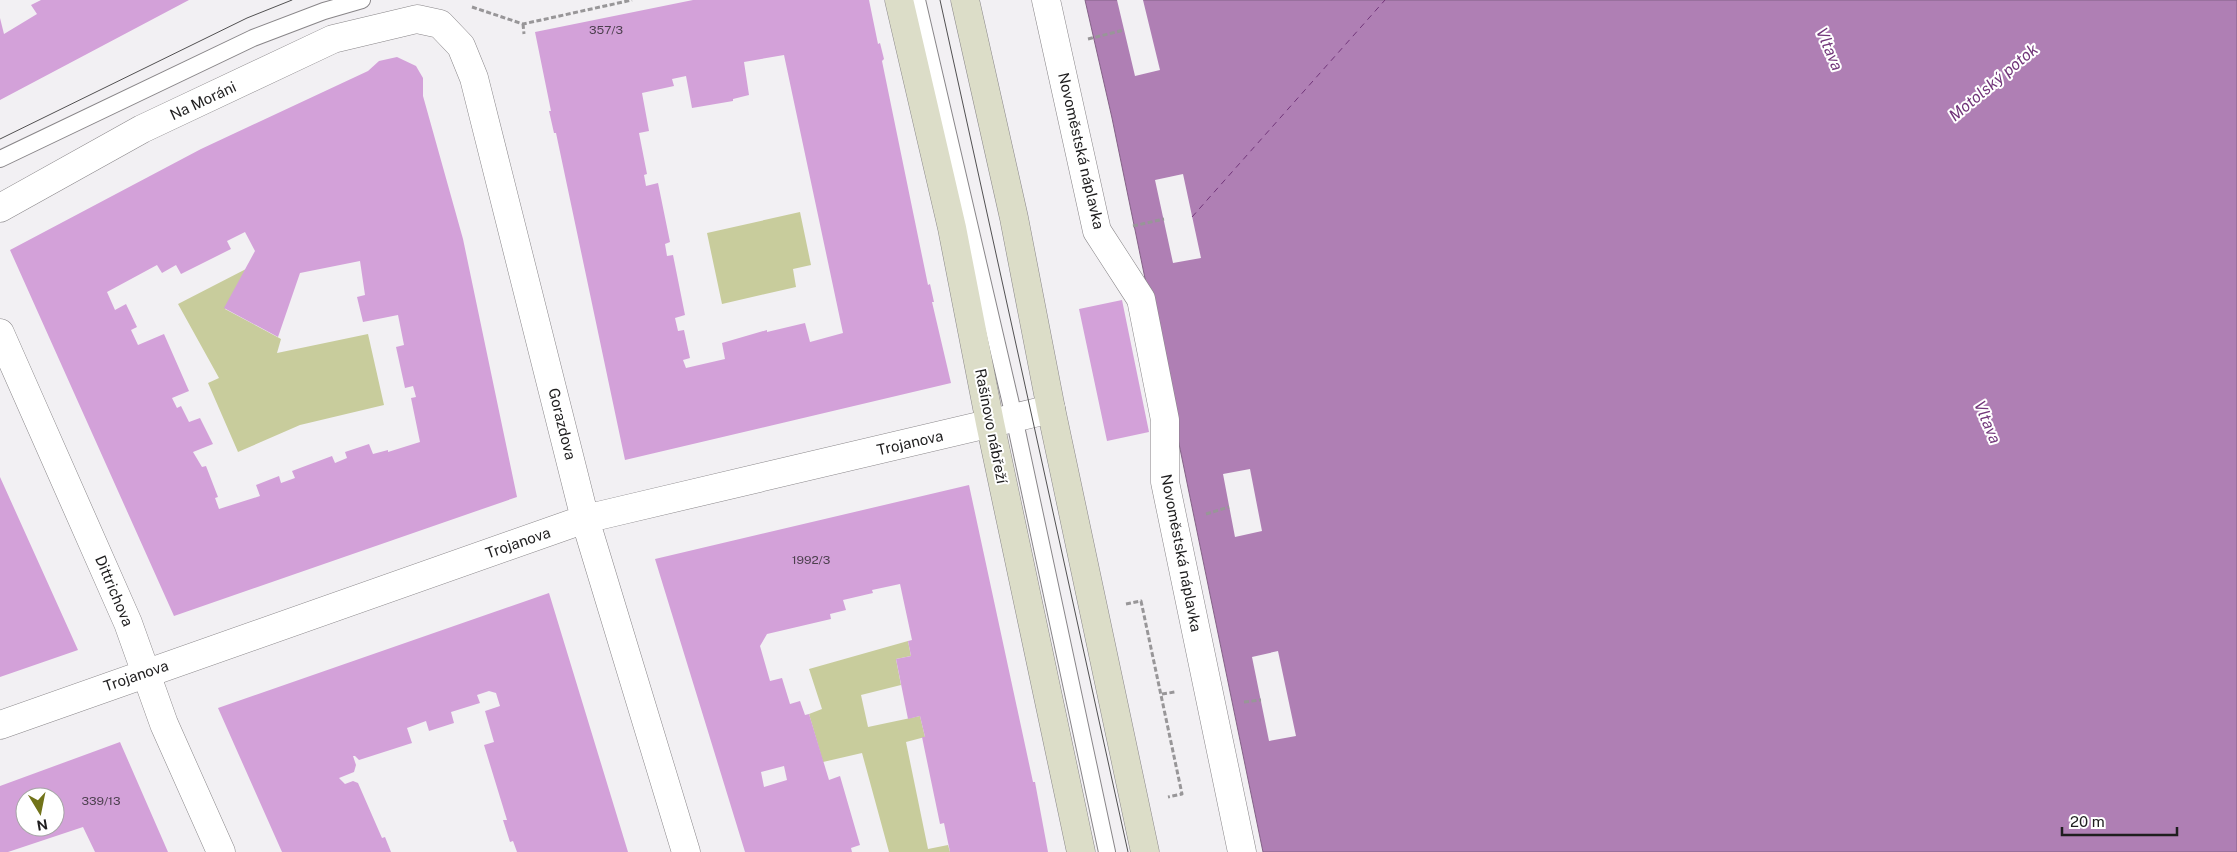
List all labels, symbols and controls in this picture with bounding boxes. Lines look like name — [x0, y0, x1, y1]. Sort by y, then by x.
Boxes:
house number: 357/3 — [589, 23, 623, 37]
water label: Vltava — [1812, 25, 1847, 73]
water label: Motolský potok — [1945, 39, 2042, 125]
street label: Novoměstská náplavka — [1055, 71, 1108, 231]
street label: Na Moráni — [167, 78, 239, 123]
street label: Rašínovo nábřeží — [972, 367, 1011, 485]
street label: Gorazdova — [545, 386, 580, 462]
water label: Vltava — [1970, 398, 2005, 446]
street label: Trojanova — [875, 427, 945, 458]
street label: Novoměstská náplavka — [1158, 473, 1205, 633]
street label: Trojanova — [483, 523, 553, 562]
street label: Dittrichova — [92, 553, 137, 629]
house number: 1992/3 — [792, 553, 830, 567]
street label: Trojanova — [101, 656, 171, 695]
north arrow — [15, 787, 65, 837]
house number: 339/13 — [81, 794, 121, 808]
scale bar — [2062, 804, 2177, 836]
text: 20 m — [2070, 813, 2105, 830]
text: N — [35, 816, 49, 834]

